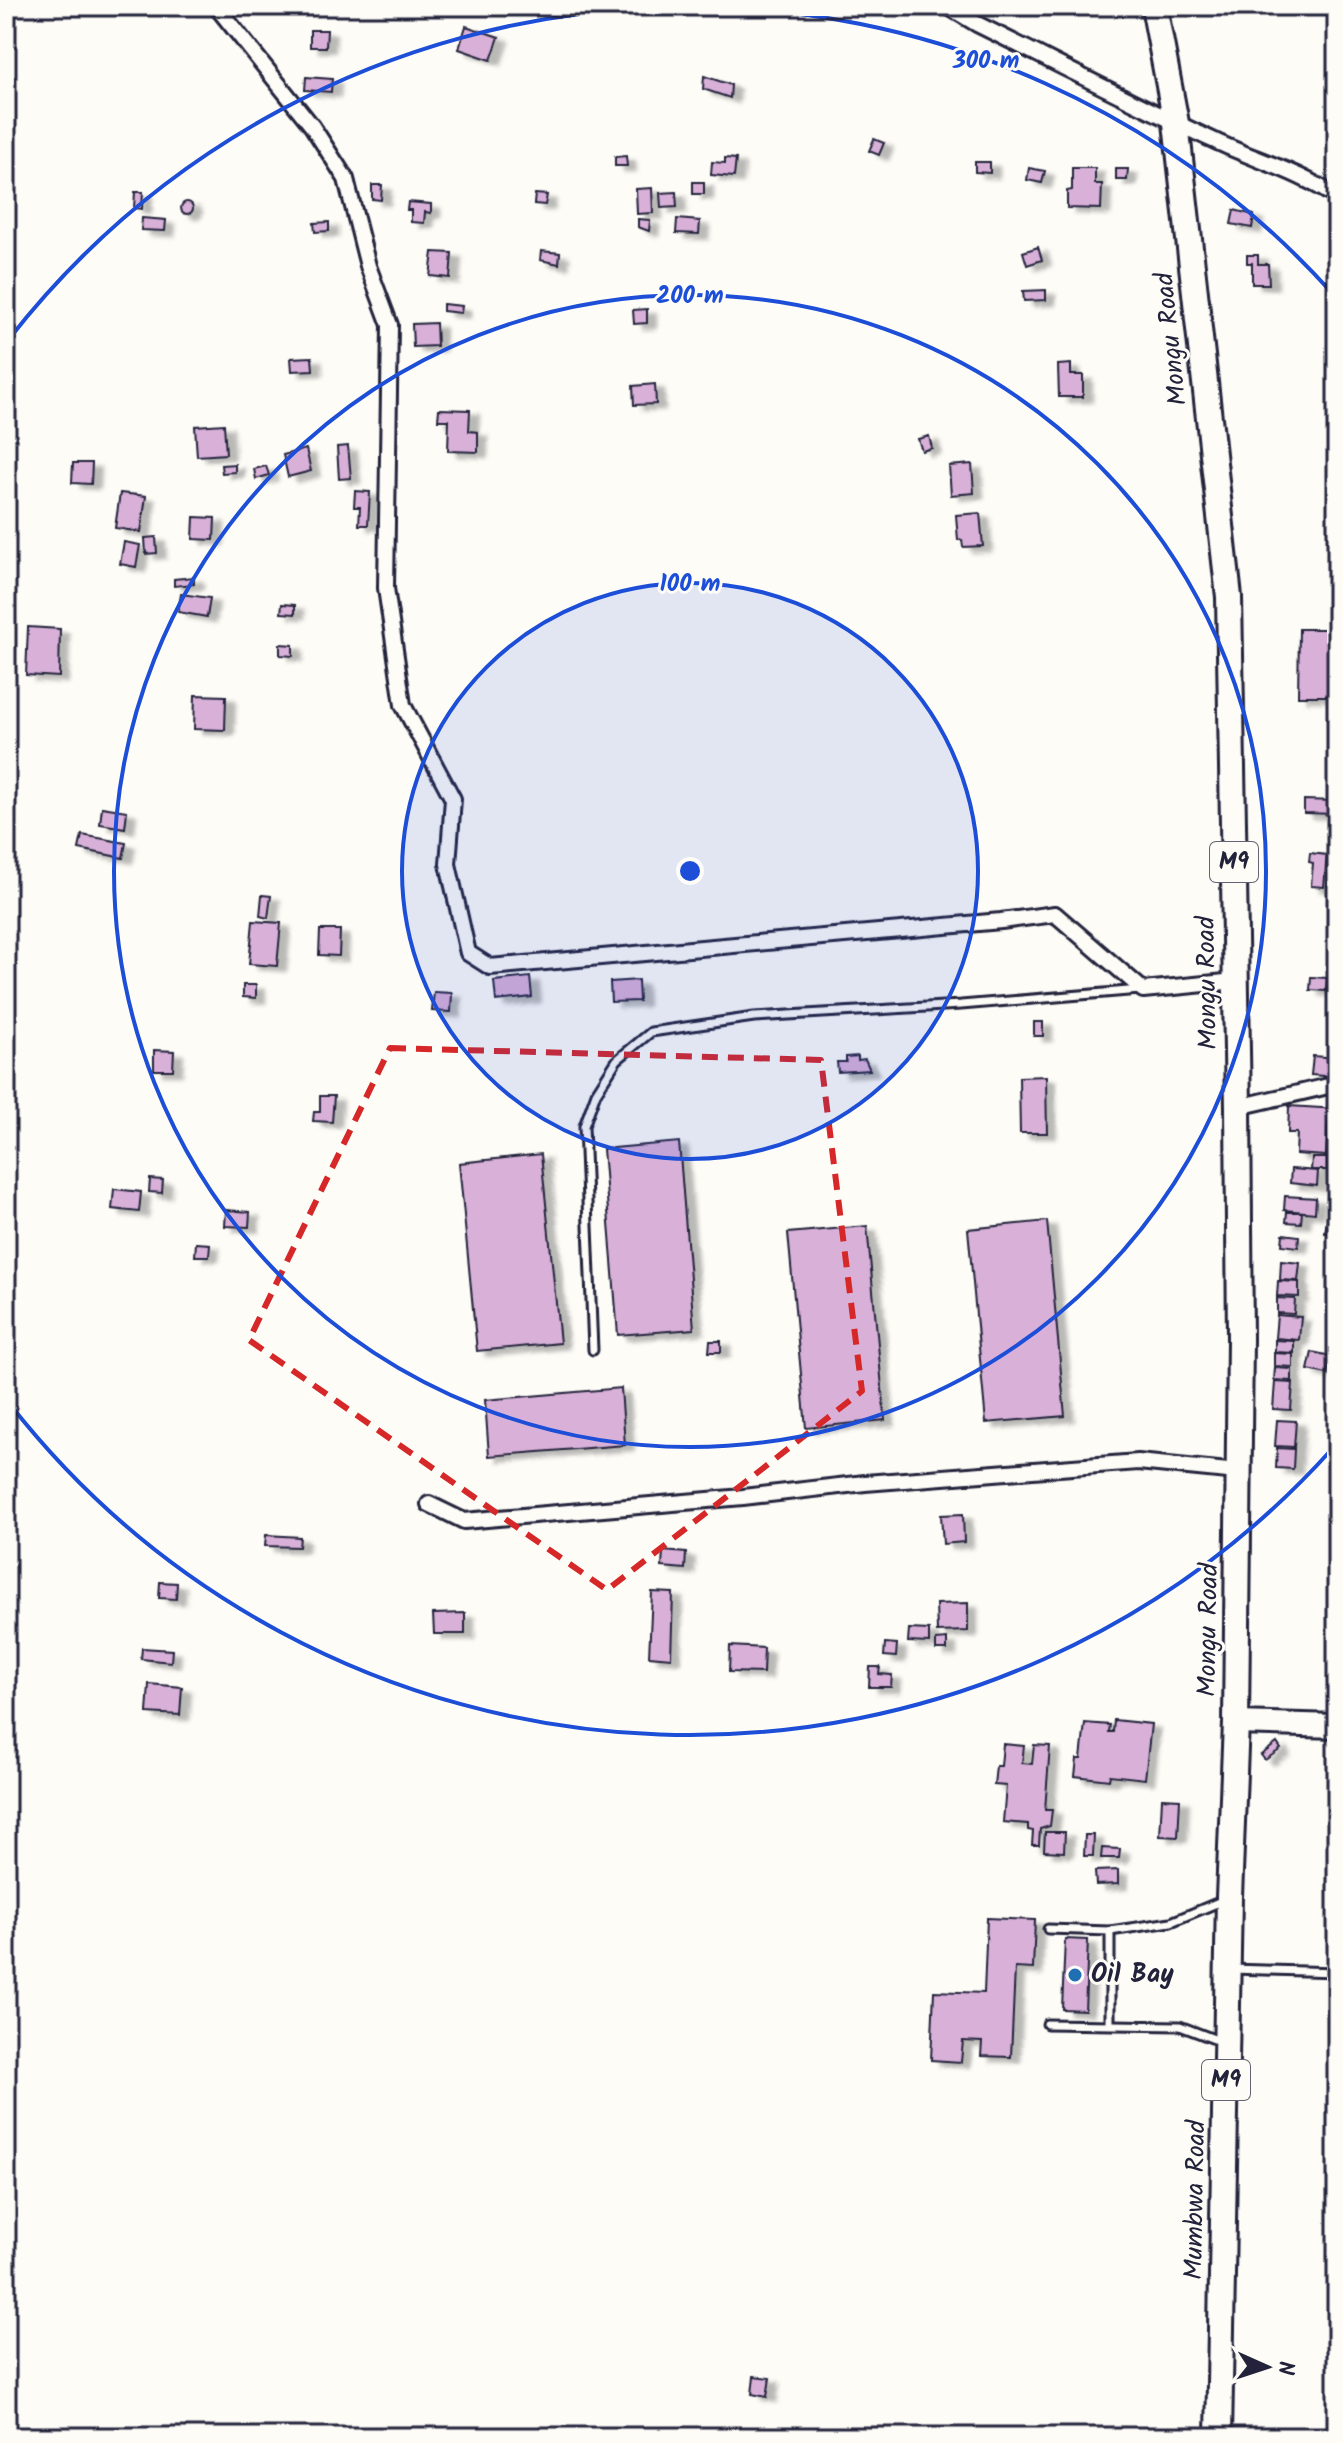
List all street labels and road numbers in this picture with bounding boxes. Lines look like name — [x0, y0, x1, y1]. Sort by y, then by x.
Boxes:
street label: Mongu Road — [1144, 269, 1200, 408]
road number: M9 — [1210, 842, 1258, 882]
street label: Mongu Road — [1186, 915, 1230, 1050]
street label: Mongu Road — [1187, 1562, 1231, 1697]
road number: M9 — [1202, 2060, 1250, 2100]
street label: Mumbwa Road — [1174, 2119, 1218, 2280]

